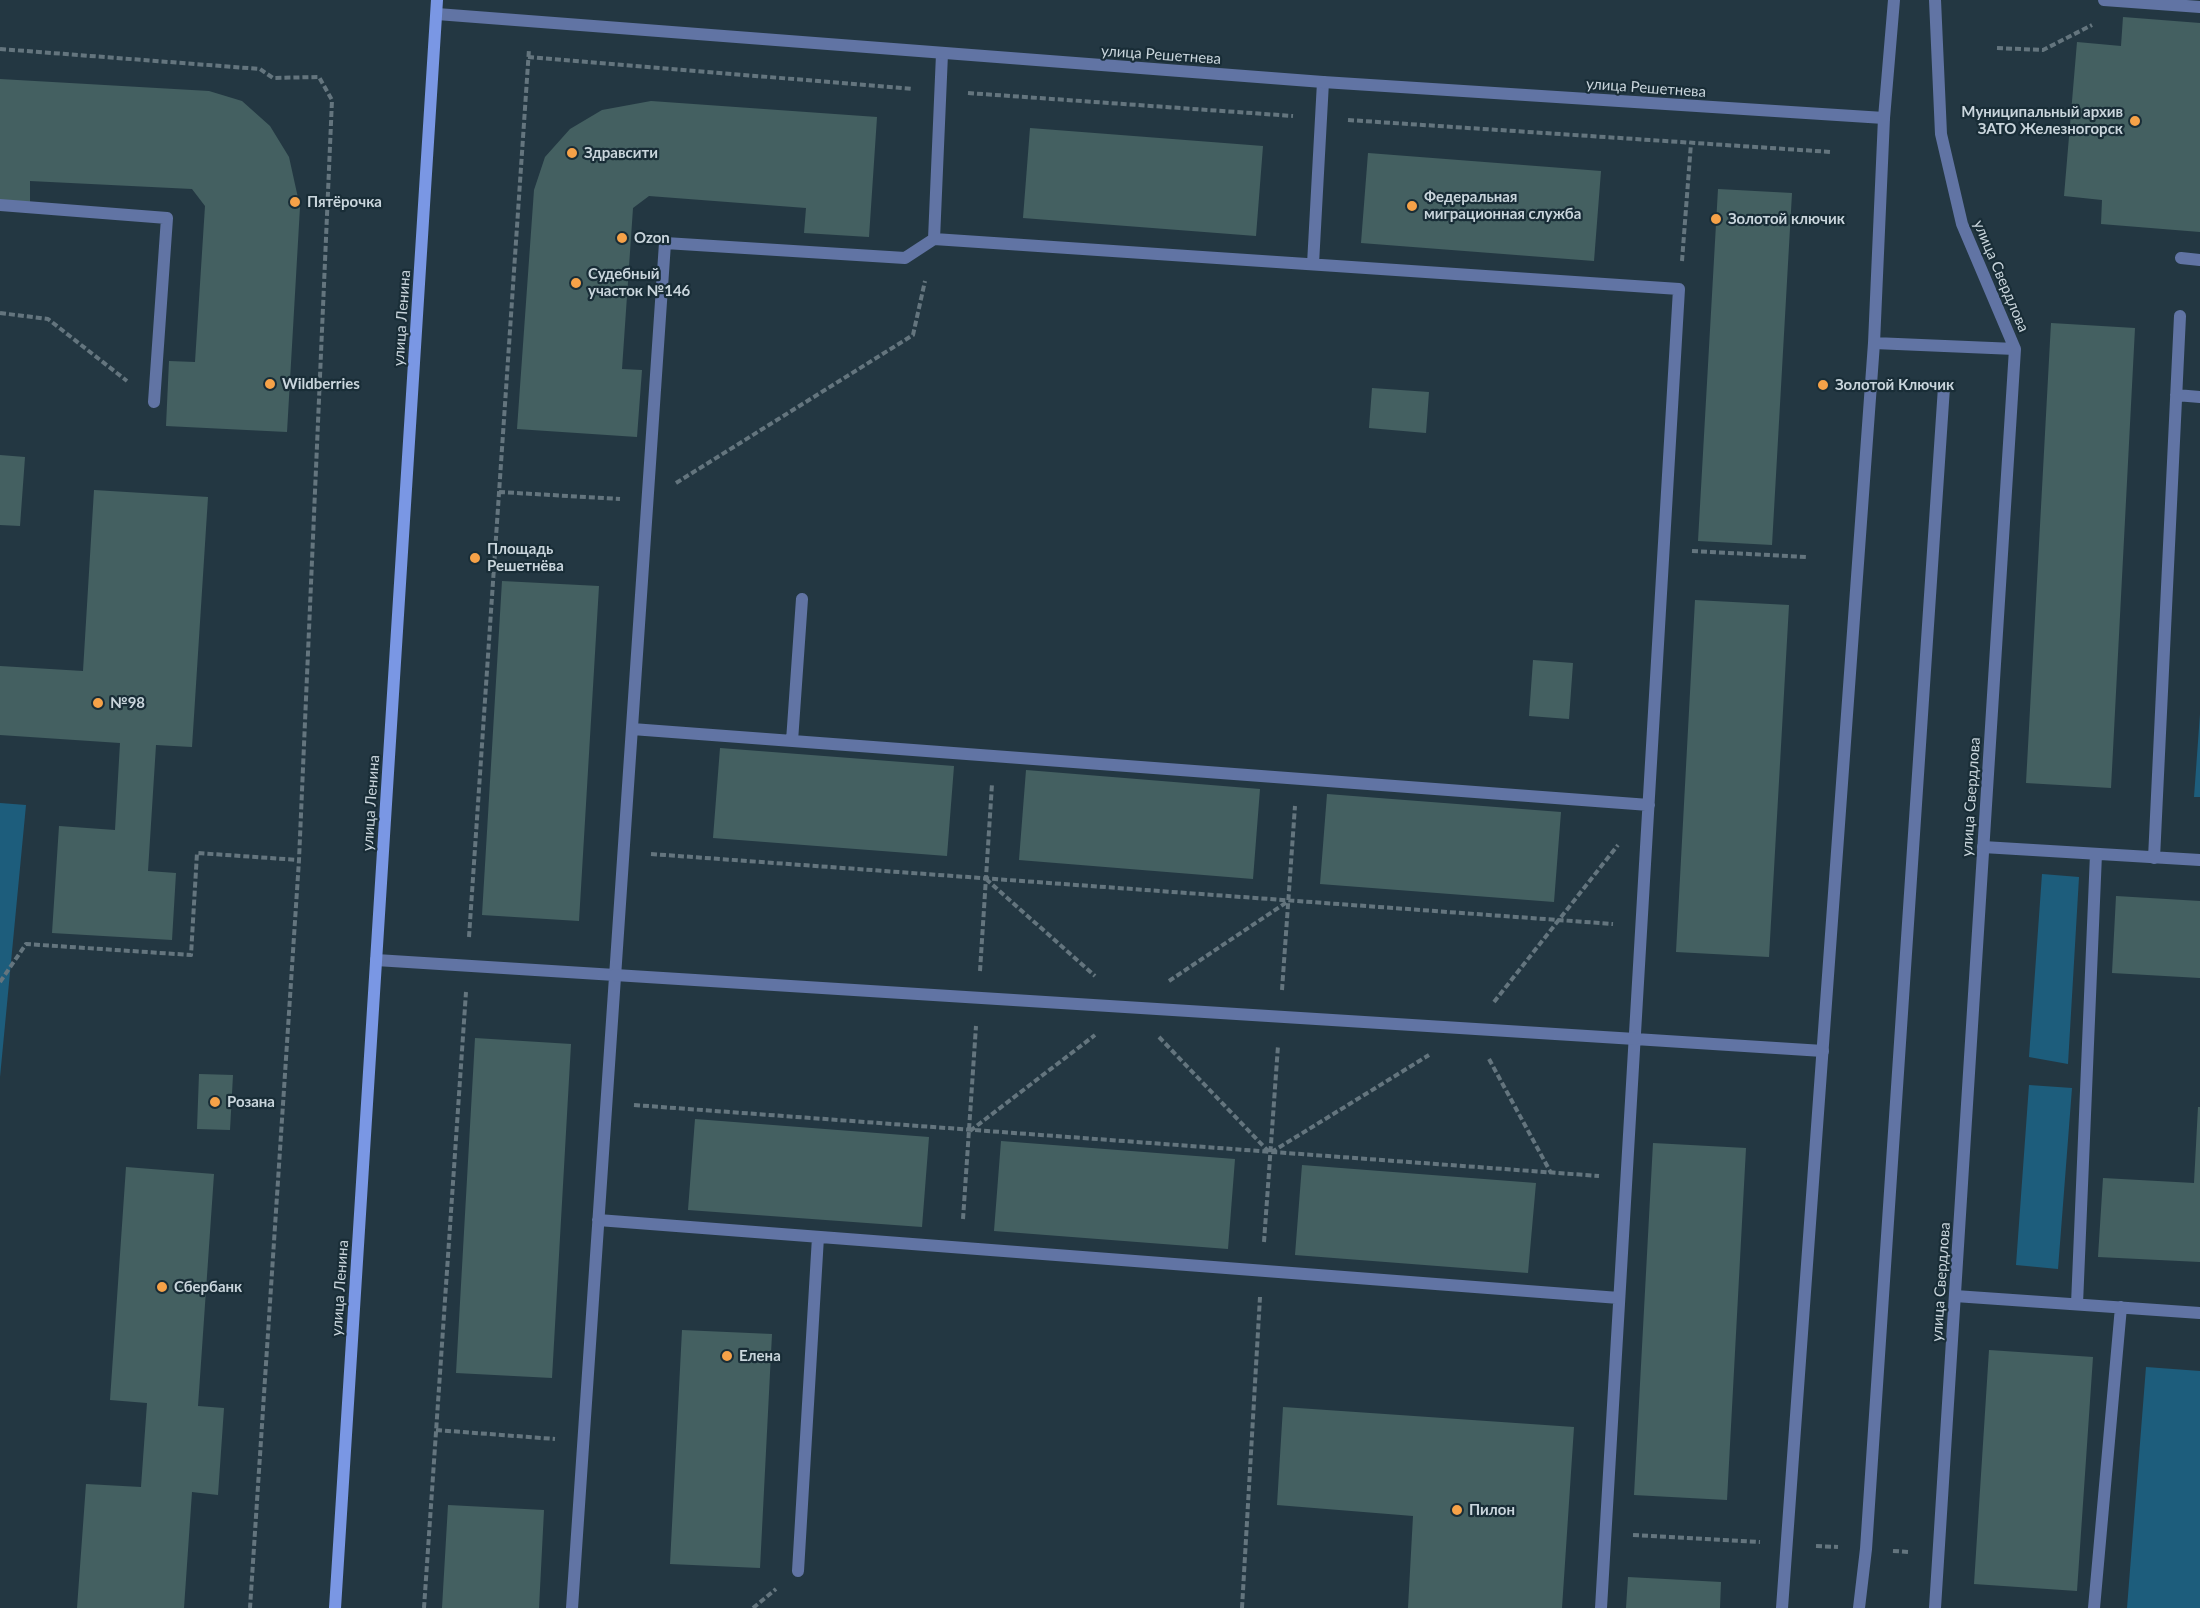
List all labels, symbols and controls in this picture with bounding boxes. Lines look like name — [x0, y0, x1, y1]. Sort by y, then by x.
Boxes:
street label: улица Решетнева — [1100, 42, 1222, 68]
street label: улица Решетнева — [1585, 75, 1707, 101]
place label: Муниципальный архив ЗАТО Железногорск — [1961, 103, 2123, 138]
marker: Муниципальный архив ЗАТО Железногорск — [2128, 114, 2142, 128]
place label: Здравсити — [584, 144, 658, 162]
marker: Здравсити — [565, 146, 579, 160]
place label: Федеральная миграционная служба — [1424, 188, 1581, 223]
place label: Пятёрочка — [307, 193, 382, 211]
marker: Пятёрочка — [288, 195, 302, 209]
marker: Федеральная миграционная служба — [1405, 199, 1419, 213]
place label: Золотой ключик — [1728, 210, 1845, 228]
marker: Золотой ключик — [1709, 212, 1723, 226]
street label: улица Свердлова — [1969, 217, 2033, 335]
place label: Ozon — [634, 229, 670, 247]
marker: Ozon — [615, 231, 629, 245]
place label: Судебный участок №146 — [588, 265, 690, 300]
street label: улица Ленина — [390, 269, 414, 367]
marker: Судебный участок №146 — [569, 276, 583, 290]
place label: Wildberries — [282, 375, 360, 393]
place label: Золотой Ключик — [1835, 376, 1954, 394]
marker: Wildberries — [263, 377, 277, 391]
marker: Золотой Ключик — [1816, 378, 1830, 392]
place label: Площадь Решетнёва — [487, 540, 564, 575]
marker: Площадь Решетнёва — [468, 551, 482, 565]
place label: №98 — [110, 694, 145, 712]
marker: №98 — [91, 696, 105, 710]
street label: улица Свердлова — [1958, 737, 1984, 857]
street label: улица Ленина — [359, 754, 383, 852]
place label: Розана — [227, 1093, 275, 1111]
marker: Розана — [208, 1095, 222, 1109]
street label: улица Свердлова — [1928, 1222, 1954, 1342]
street label: улица Ленина — [328, 1239, 352, 1337]
place label: Сбербанк — [174, 1278, 242, 1296]
marker: Сбербанк — [155, 1280, 169, 1294]
place label: Елена — [739, 1347, 781, 1365]
marker: Елена — [720, 1349, 734, 1363]
place label: Пилон — [1469, 1501, 1515, 1519]
marker: Пилон — [1450, 1503, 1464, 1517]

